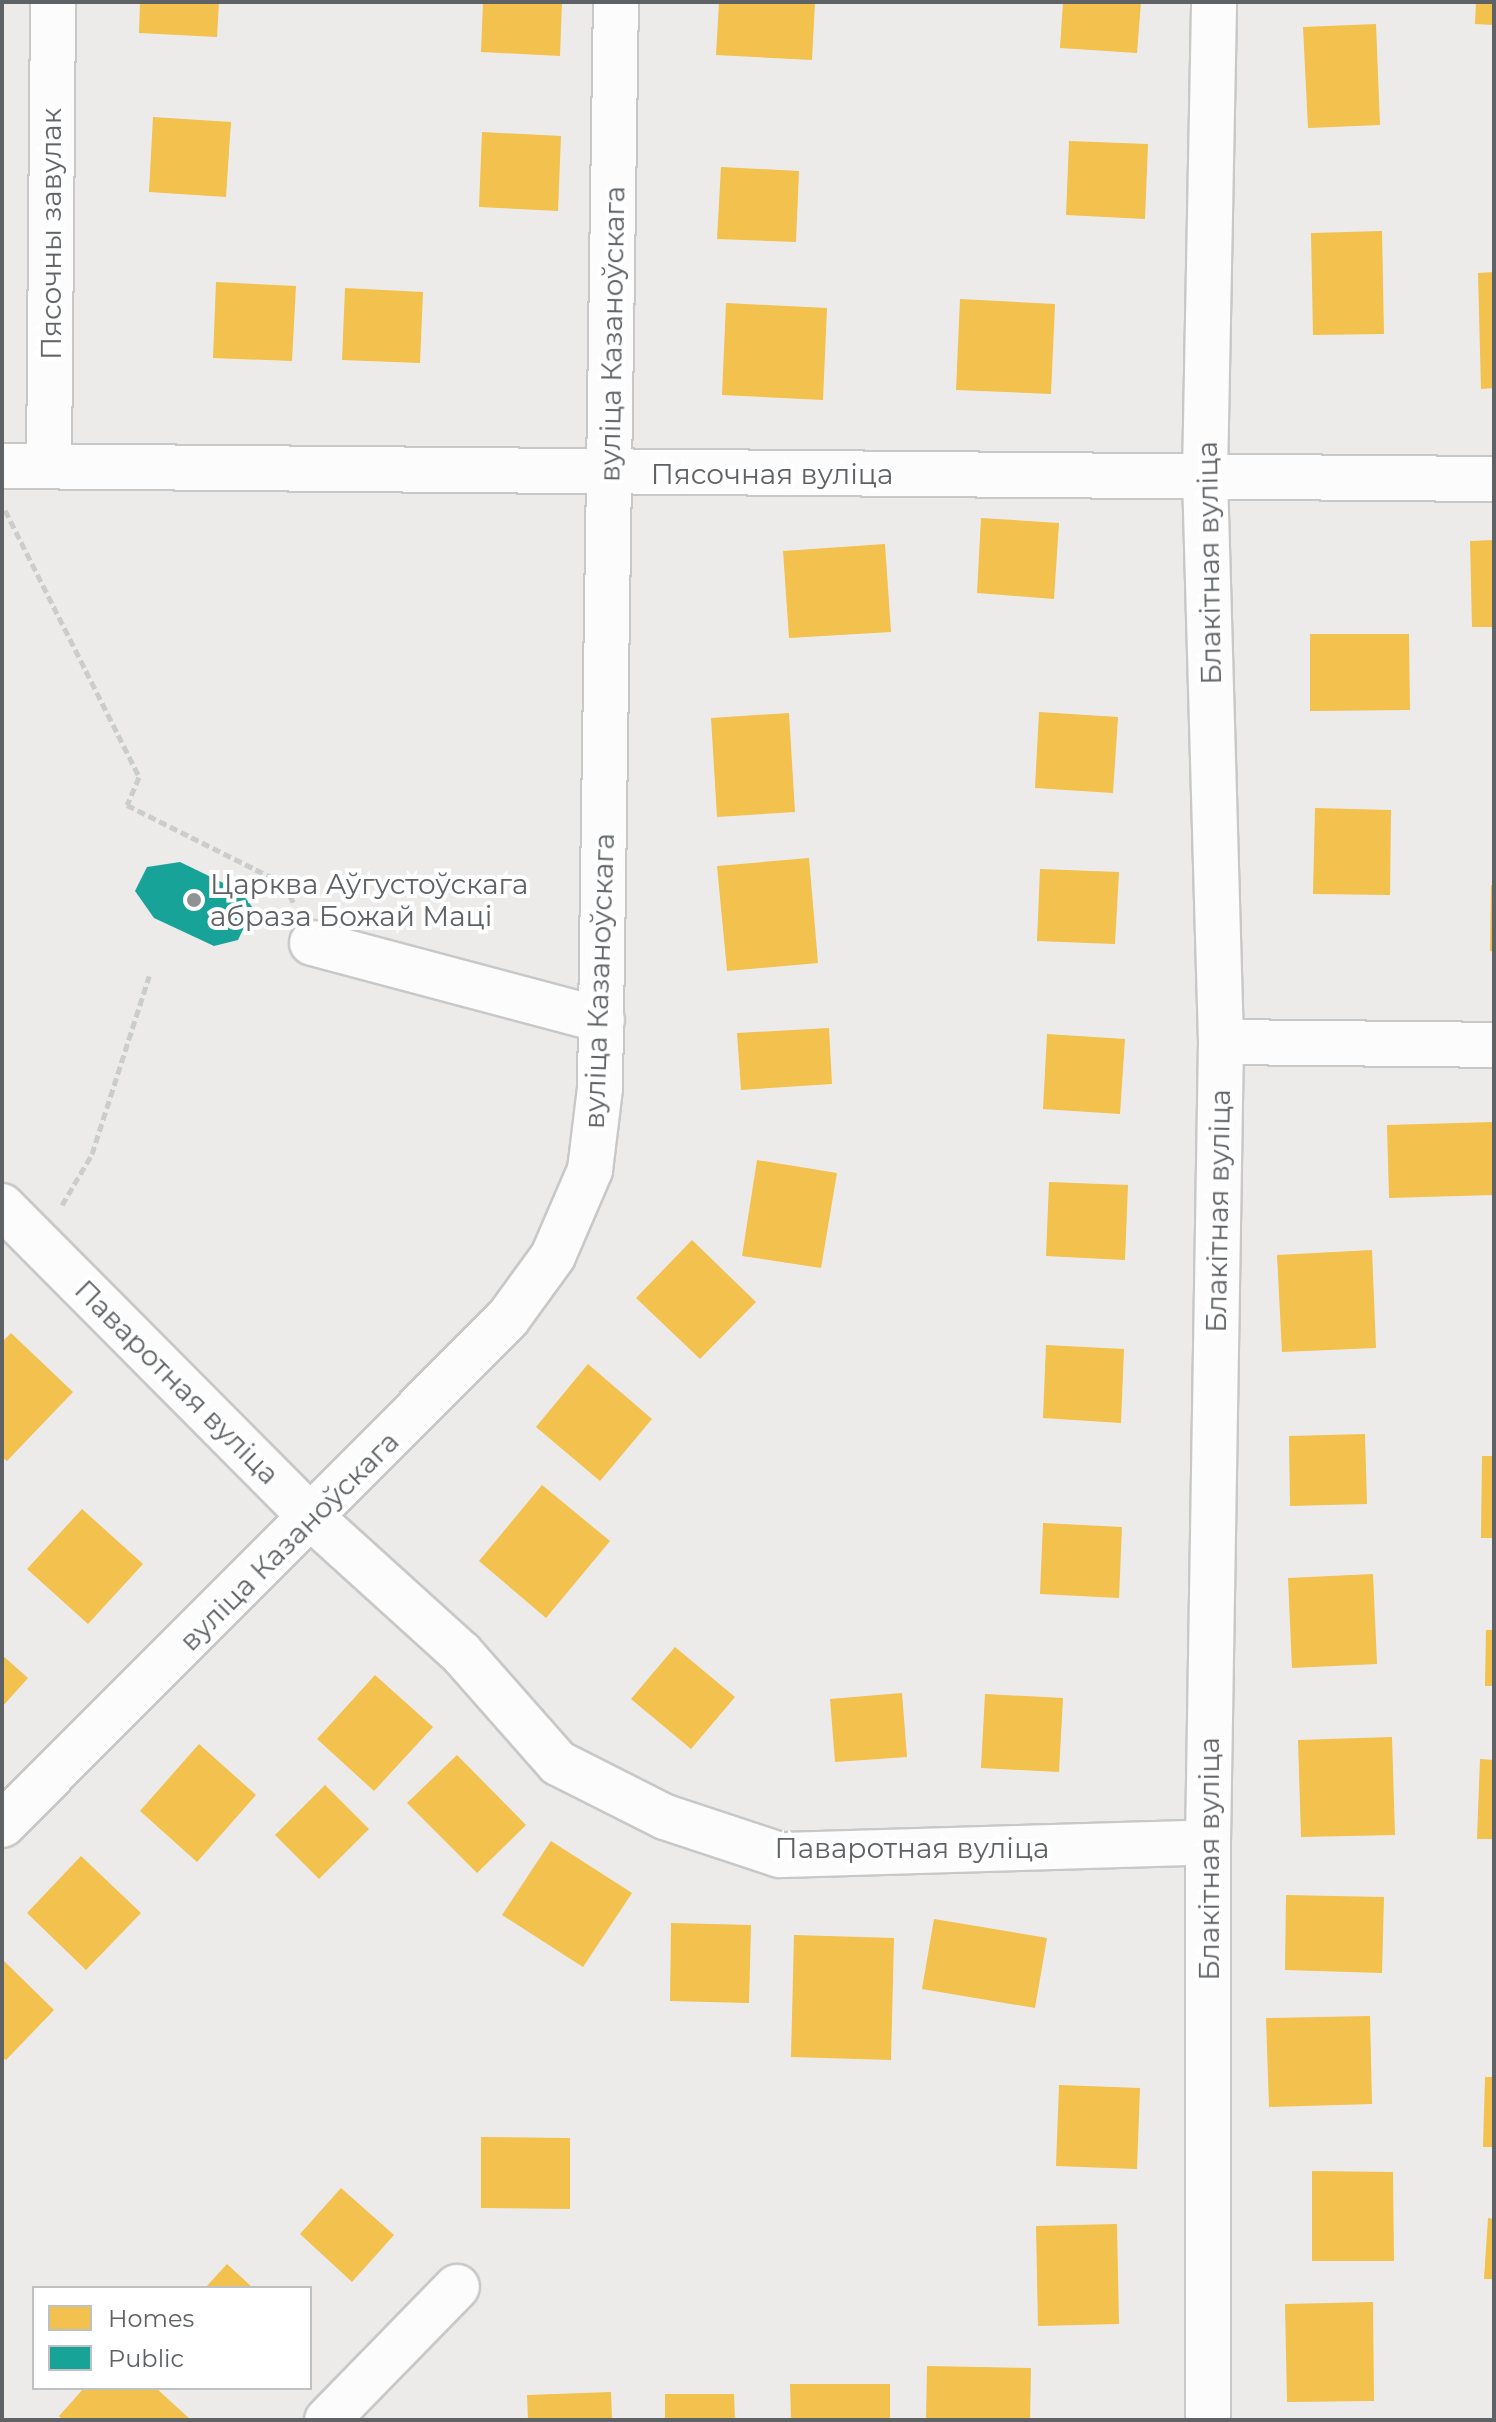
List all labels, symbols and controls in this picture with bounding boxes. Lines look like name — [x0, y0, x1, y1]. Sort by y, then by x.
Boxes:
street label: Пясочны завулак — [34, 108, 68, 360]
street label: вуліца Казаноўскага — [593, 186, 631, 482]
street label: Блакітная вуліца — [1190, 441, 1228, 685]
street label: Пясочная вуліца — [651, 457, 893, 491]
street label: вуліца Казаноўскага — [577, 832, 621, 1130]
place label: Царква Аўгустоўскага абраза Божай Маці — [210, 867, 528, 933]
marker: Царква Аўгустоўскага абраза Божай Маці — [185, 891, 203, 909]
street label: Блакітная вуліца — [1199, 1089, 1237, 1333]
street label: Паваротная вуліца — [68, 1273, 286, 1491]
street label: вуліца Казаноўскага — [172, 1424, 406, 1658]
street label: Блакітная вуліца — [1192, 1737, 1226, 1981]
street label: Паваротная вуліца — [775, 1831, 1049, 1865]
legend — [32, 2286, 312, 2390]
text: Homes — [108, 2304, 194, 2333]
text: Public — [108, 2344, 184, 2373]

